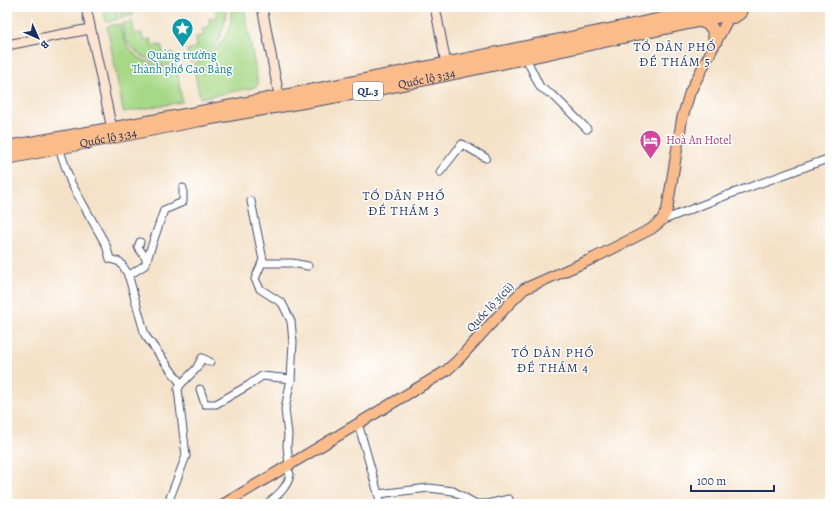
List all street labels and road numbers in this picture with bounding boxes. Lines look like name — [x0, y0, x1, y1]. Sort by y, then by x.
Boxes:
street label: Quốc lộ 3;34 — [397, 65, 457, 93]
road number: QL.3 — [353, 82, 383, 100]
street label: Quốc lộ 3;34 — [78, 125, 139, 152]
street label: Quốc lộ 3(cũ) — [463, 279, 517, 335]

